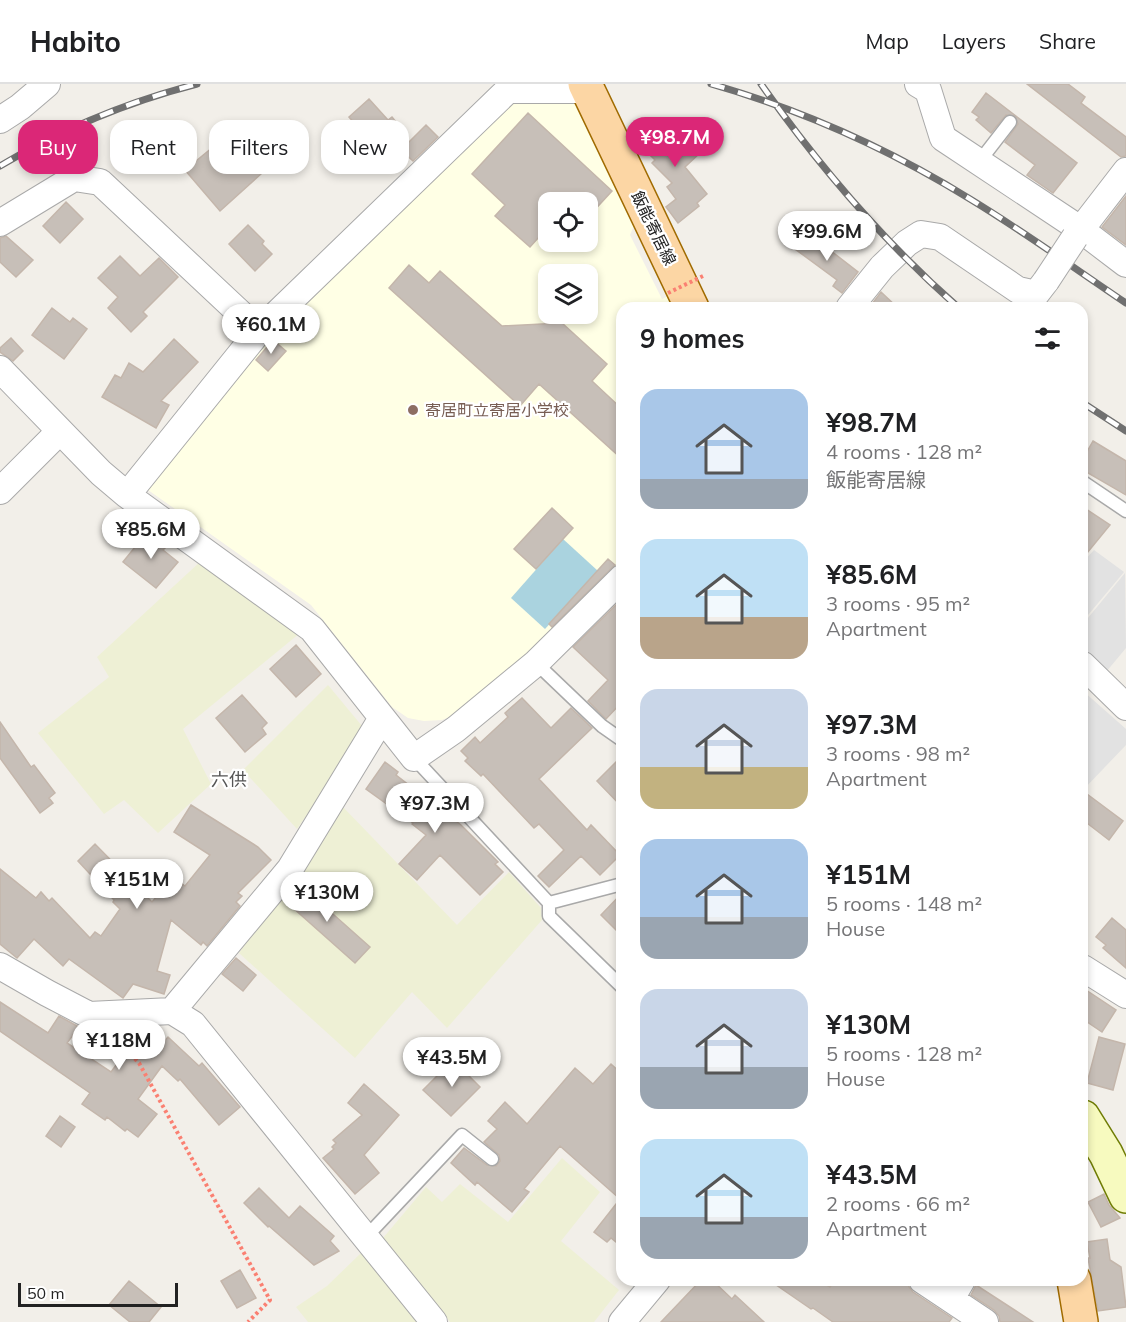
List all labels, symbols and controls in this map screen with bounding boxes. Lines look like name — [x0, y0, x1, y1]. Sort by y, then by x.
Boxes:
text: Habito — [30, 24, 121, 59]
text: Map — [866, 28, 909, 54]
text: Layers — [942, 28, 1006, 54]
text: Share — [1039, 28, 1096, 54]
pin: ¥98.7M — [626, 117, 724, 168]
chip: Buy — [18, 120, 98, 174]
chip: Rent — [110, 120, 197, 174]
chip: Filters — [209, 120, 309, 174]
chip: New — [321, 120, 409, 174]
text: ¥98.7M — [640, 124, 710, 149]
street label: 飯能寄居線 — [627, 188, 681, 268]
map controls — [538, 192, 598, 324]
button: locate — [538, 192, 598, 252]
pin: ¥99.6M — [778, 211, 876, 262]
text: ¥99.6M — [792, 218, 862, 243]
button: layers — [538, 264, 598, 324]
pin: ¥60.1M — [222, 304, 320, 355]
text: ¥60.1M — [236, 311, 306, 336]
text: 9 homes — [640, 322, 744, 355]
icon: filters — [1031, 322, 1064, 355]
place label: 寄居町立寄居小学校 — [425, 400, 569, 420]
marker: 寄居町立寄居小学校 — [406, 403, 420, 417]
text: ¥98.7M — [826, 406, 917, 439]
icon: home — [688, 413, 760, 485]
text: 4 rooms · 128 m² — [826, 439, 982, 464]
text: 飯能寄居線 — [826, 467, 926, 492]
pin: ¥85.6M — [102, 509, 200, 560]
text: ¥85.6M — [116, 516, 186, 541]
text: ¥85.6M — [826, 558, 917, 591]
icon: home — [688, 563, 760, 635]
text: 3 rooms · 95 m² — [826, 591, 970, 616]
text: Apartment — [826, 616, 927, 641]
text: ¥97.3M — [826, 708, 917, 741]
icon: home — [688, 713, 760, 785]
text: 3 rooms · 98 m² — [826, 741, 970, 766]
text: Apartment — [826, 766, 927, 791]
district label: 六供 — [211, 768, 247, 791]
pin: ¥97.3M — [386, 783, 484, 834]
text: ¥97.3M — [400, 790, 470, 815]
text: ¥151M — [826, 858, 911, 891]
pin: ¥151M — [95, 859, 179, 910]
icon: home — [688, 863, 760, 935]
text: ¥151M — [104, 866, 170, 891]
pin: ¥130M — [285, 872, 369, 923]
text: ¥130M — [294, 879, 360, 904]
text: 5 rooms · 148 m² — [826, 891, 982, 916]
text: House — [826, 916, 885, 941]
text: ¥130M — [826, 1008, 911, 1041]
icon: home — [688, 1013, 760, 1085]
pin: ¥118M — [77, 1020, 161, 1071]
text: ¥118M — [86, 1027, 152, 1052]
pin: ¥43.5M — [403, 1037, 501, 1088]
text: 5 rooms · 128 m² — [826, 1041, 982, 1066]
text: ¥43.5M — [417, 1044, 487, 1069]
text: House — [826, 1066, 885, 1091]
text: ¥43.5M — [826, 1158, 917, 1191]
icon: home — [688, 1163, 760, 1235]
text: 2 rooms · 66 m² — [826, 1191, 970, 1216]
text: Apartment — [826, 1216, 927, 1241]
scale bar — [18, 1280, 178, 1308]
text: 50 m — [27, 1283, 64, 1303]

